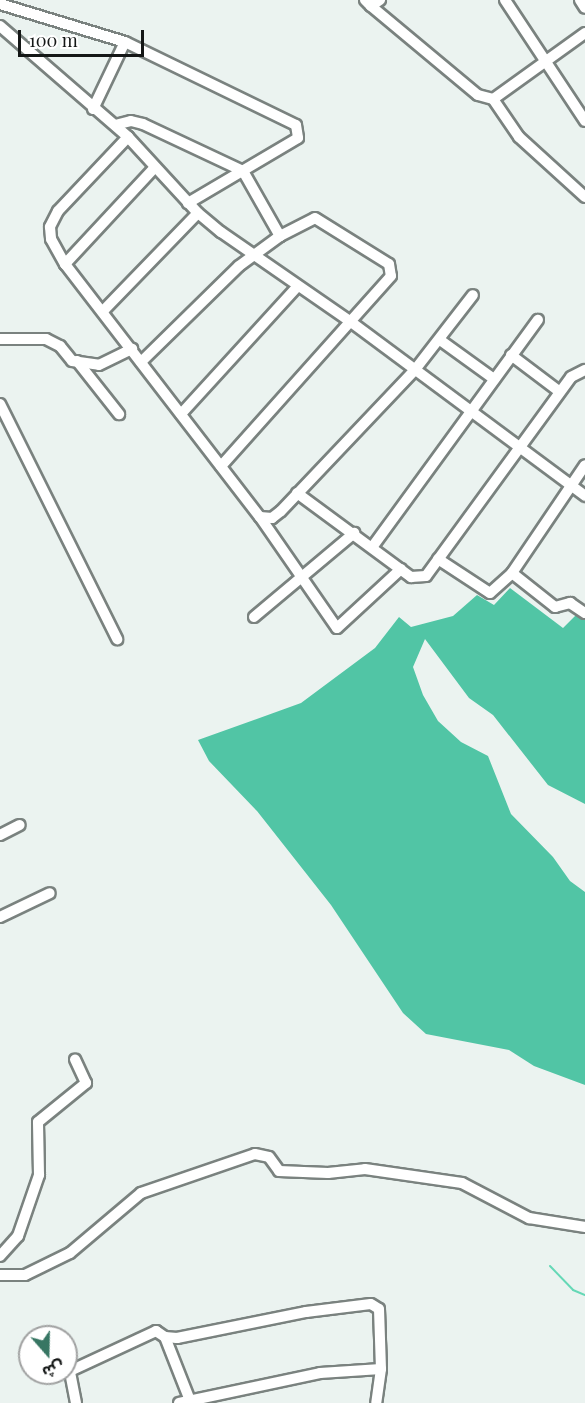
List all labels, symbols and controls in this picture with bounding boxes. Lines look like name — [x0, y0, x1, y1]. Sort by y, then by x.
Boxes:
scale bar — [21, 18, 147, 56]
text: 100 m — [29, 28, 78, 52]
north arrow — [18, 1325, 78, 1385]
text: ش — [40, 1357, 68, 1384]

